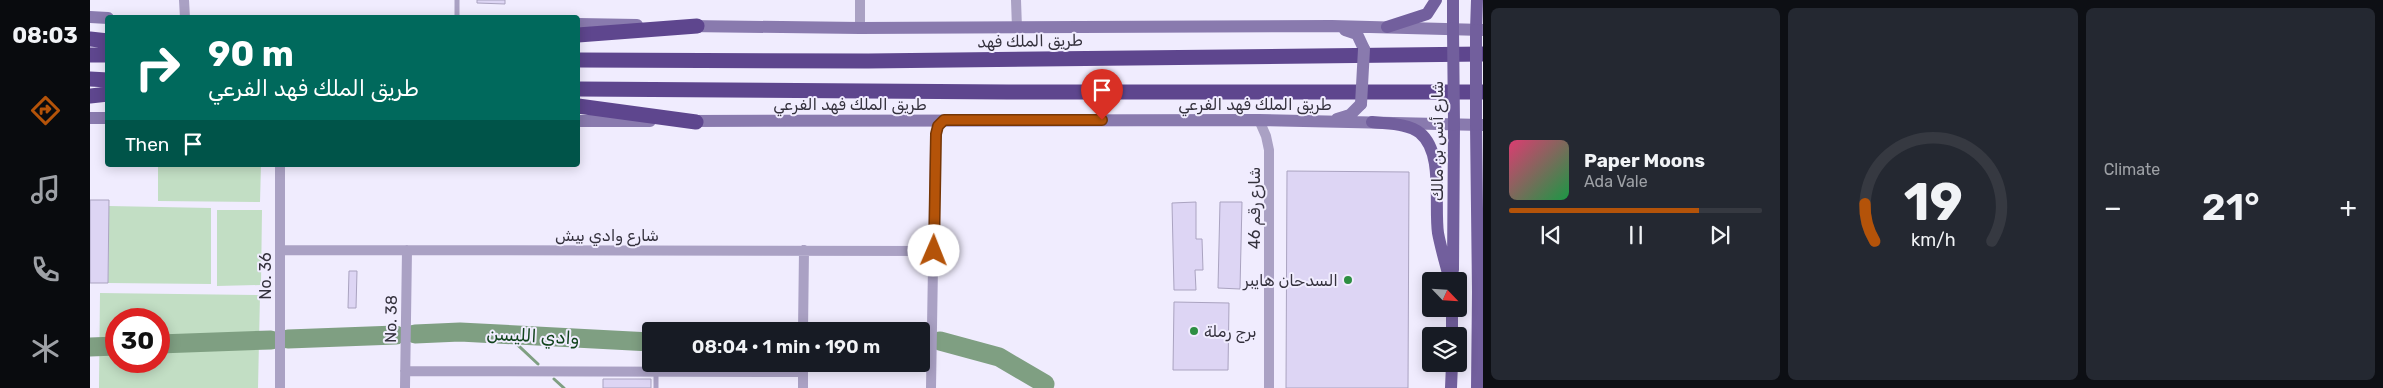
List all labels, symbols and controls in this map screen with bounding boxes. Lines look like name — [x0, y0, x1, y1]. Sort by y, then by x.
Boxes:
text: 08:03 — [12, 22, 78, 49]
street label: طريق الملك فهد — [977, 31, 1083, 52]
text: 90 m — [208, 33, 294, 75]
icon: right — [125, 35, 190, 100]
pin — [1081, 69, 1123, 120]
text: طريق الملك فهد الفرعي — [208, 75, 419, 102]
icon: arrive — [1088, 76, 1116, 104]
street label: شارع أنس بن مالك — [1428, 81, 1449, 201]
icon: directions — [28, 93, 63, 128]
street label: طريق الملك فهد الفرعي — [773, 95, 927, 117]
street label: طريق الملك فهد الفرعي — [1178, 95, 1332, 117]
icon: arrive — [179, 130, 207, 158]
text: Then — [125, 133, 169, 156]
text: Paper Moons — [1584, 149, 1705, 172]
text: Climate — [2104, 160, 2160, 179]
street label: شارع رقم 46 — [1245, 167, 1266, 249]
text: 19 — [1903, 171, 1963, 233]
icon: music — [28, 172, 63, 207]
text: Ada Vale — [1584, 172, 1648, 191]
text: 21° — [2202, 184, 2260, 230]
text: − — [2104, 191, 2122, 224]
text: + — [2340, 191, 2357, 224]
icon: previous — [1537, 221, 1565, 249]
icon: pause — [1622, 221, 1650, 249]
icon: next — [1706, 221, 1734, 249]
position arrow — [907, 224, 959, 276]
street label: شارع وادي بيش — [555, 226, 659, 247]
text: km/h — [1911, 229, 1955, 250]
icon: phone — [28, 252, 63, 287]
street label: No. 36 — [256, 252, 275, 300]
place label: السدحان هايبر — [1242, 271, 1338, 291]
north arrow — [1422, 272, 1468, 318]
map controls — [1422, 272, 1467, 372]
marker: السدحان هايبر — [1342, 274, 1354, 286]
street label: No. 38 — [381, 295, 401, 343]
speed limit sign: 30 — [105, 308, 170, 373]
place label: برج رملة — [1204, 322, 1256, 343]
water label: وادي الليسن — [486, 323, 580, 350]
marker: برج رملة — [1188, 325, 1200, 337]
button: layers — [1422, 327, 1467, 372]
icon: climate — [28, 331, 63, 366]
text: 08:04 · 1 min · 190 m — [692, 335, 880, 358]

